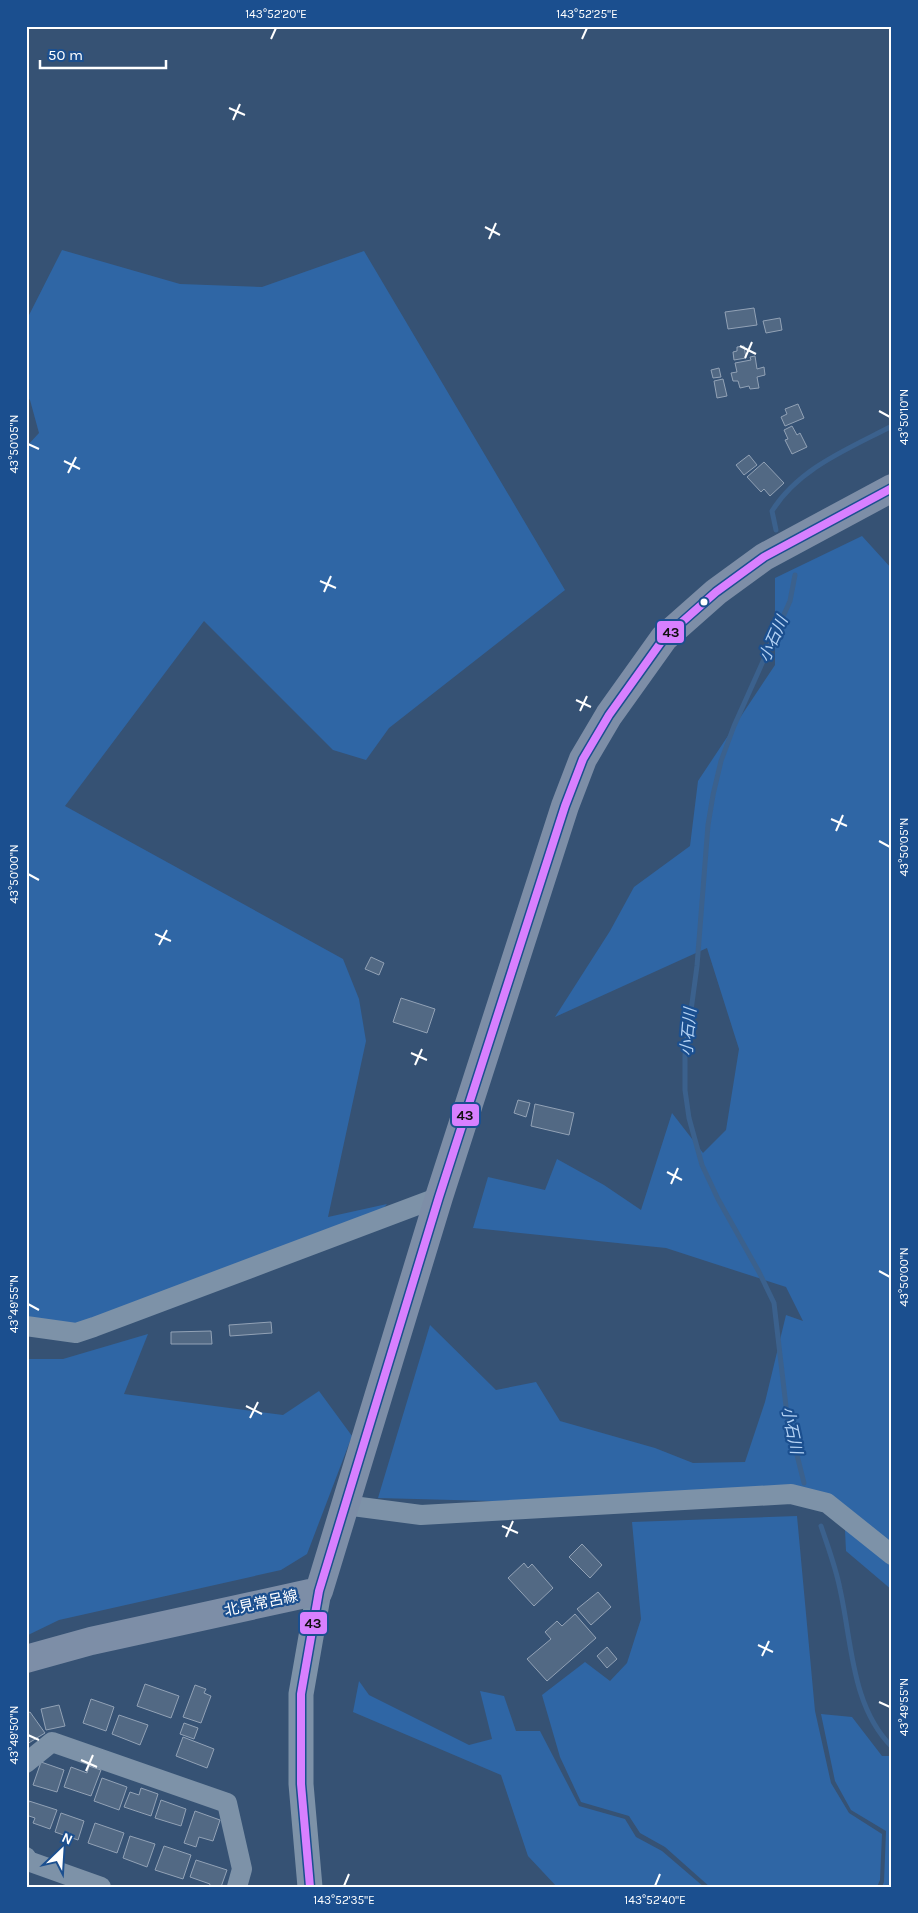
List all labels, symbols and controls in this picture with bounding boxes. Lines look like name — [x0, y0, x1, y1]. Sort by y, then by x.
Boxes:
text: 143°52'20"E — [245, 7, 307, 21]
text: 143°52'25"E — [556, 7, 618, 21]
scale bar — [40, 38, 166, 70]
text: 50 m — [48, 46, 83, 64]
text: 43°50'10"N — [897, 389, 911, 445]
text: 43°50'05"N — [7, 414, 21, 474]
unlabelled marker — [699, 597, 709, 607]
water label: 小石川 — [755, 611, 792, 665]
line badge: 43 — [656, 620, 685, 644]
text: 43 — [662, 624, 680, 641]
text: 43°50'05"N — [897, 817, 911, 877]
text: 43°50'00"N — [7, 844, 21, 904]
water label: 小石川 — [676, 1005, 700, 1057]
line badge: 43 — [451, 1103, 480, 1127]
text: 43 — [456, 1107, 474, 1124]
text: 43°50'00"N — [897, 1247, 911, 1307]
text: 43°49'55"N — [7, 1275, 21, 1333]
water label: 小石川 — [778, 1405, 807, 1457]
street label: 北見常呂線 — [222, 1586, 300, 1620]
line badge: 43 — [299, 1611, 328, 1635]
text: 43 — [304, 1615, 322, 1632]
text: 43°49'55"N — [897, 1678, 911, 1736]
text: 43°49'50"N — [7, 1706, 21, 1764]
north arrow — [38, 1826, 88, 1876]
text: N — [59, 1829, 75, 1848]
text: 143°52'35"E — [313, 1893, 375, 1907]
text: 143°52'40"E — [624, 1893, 686, 1907]

